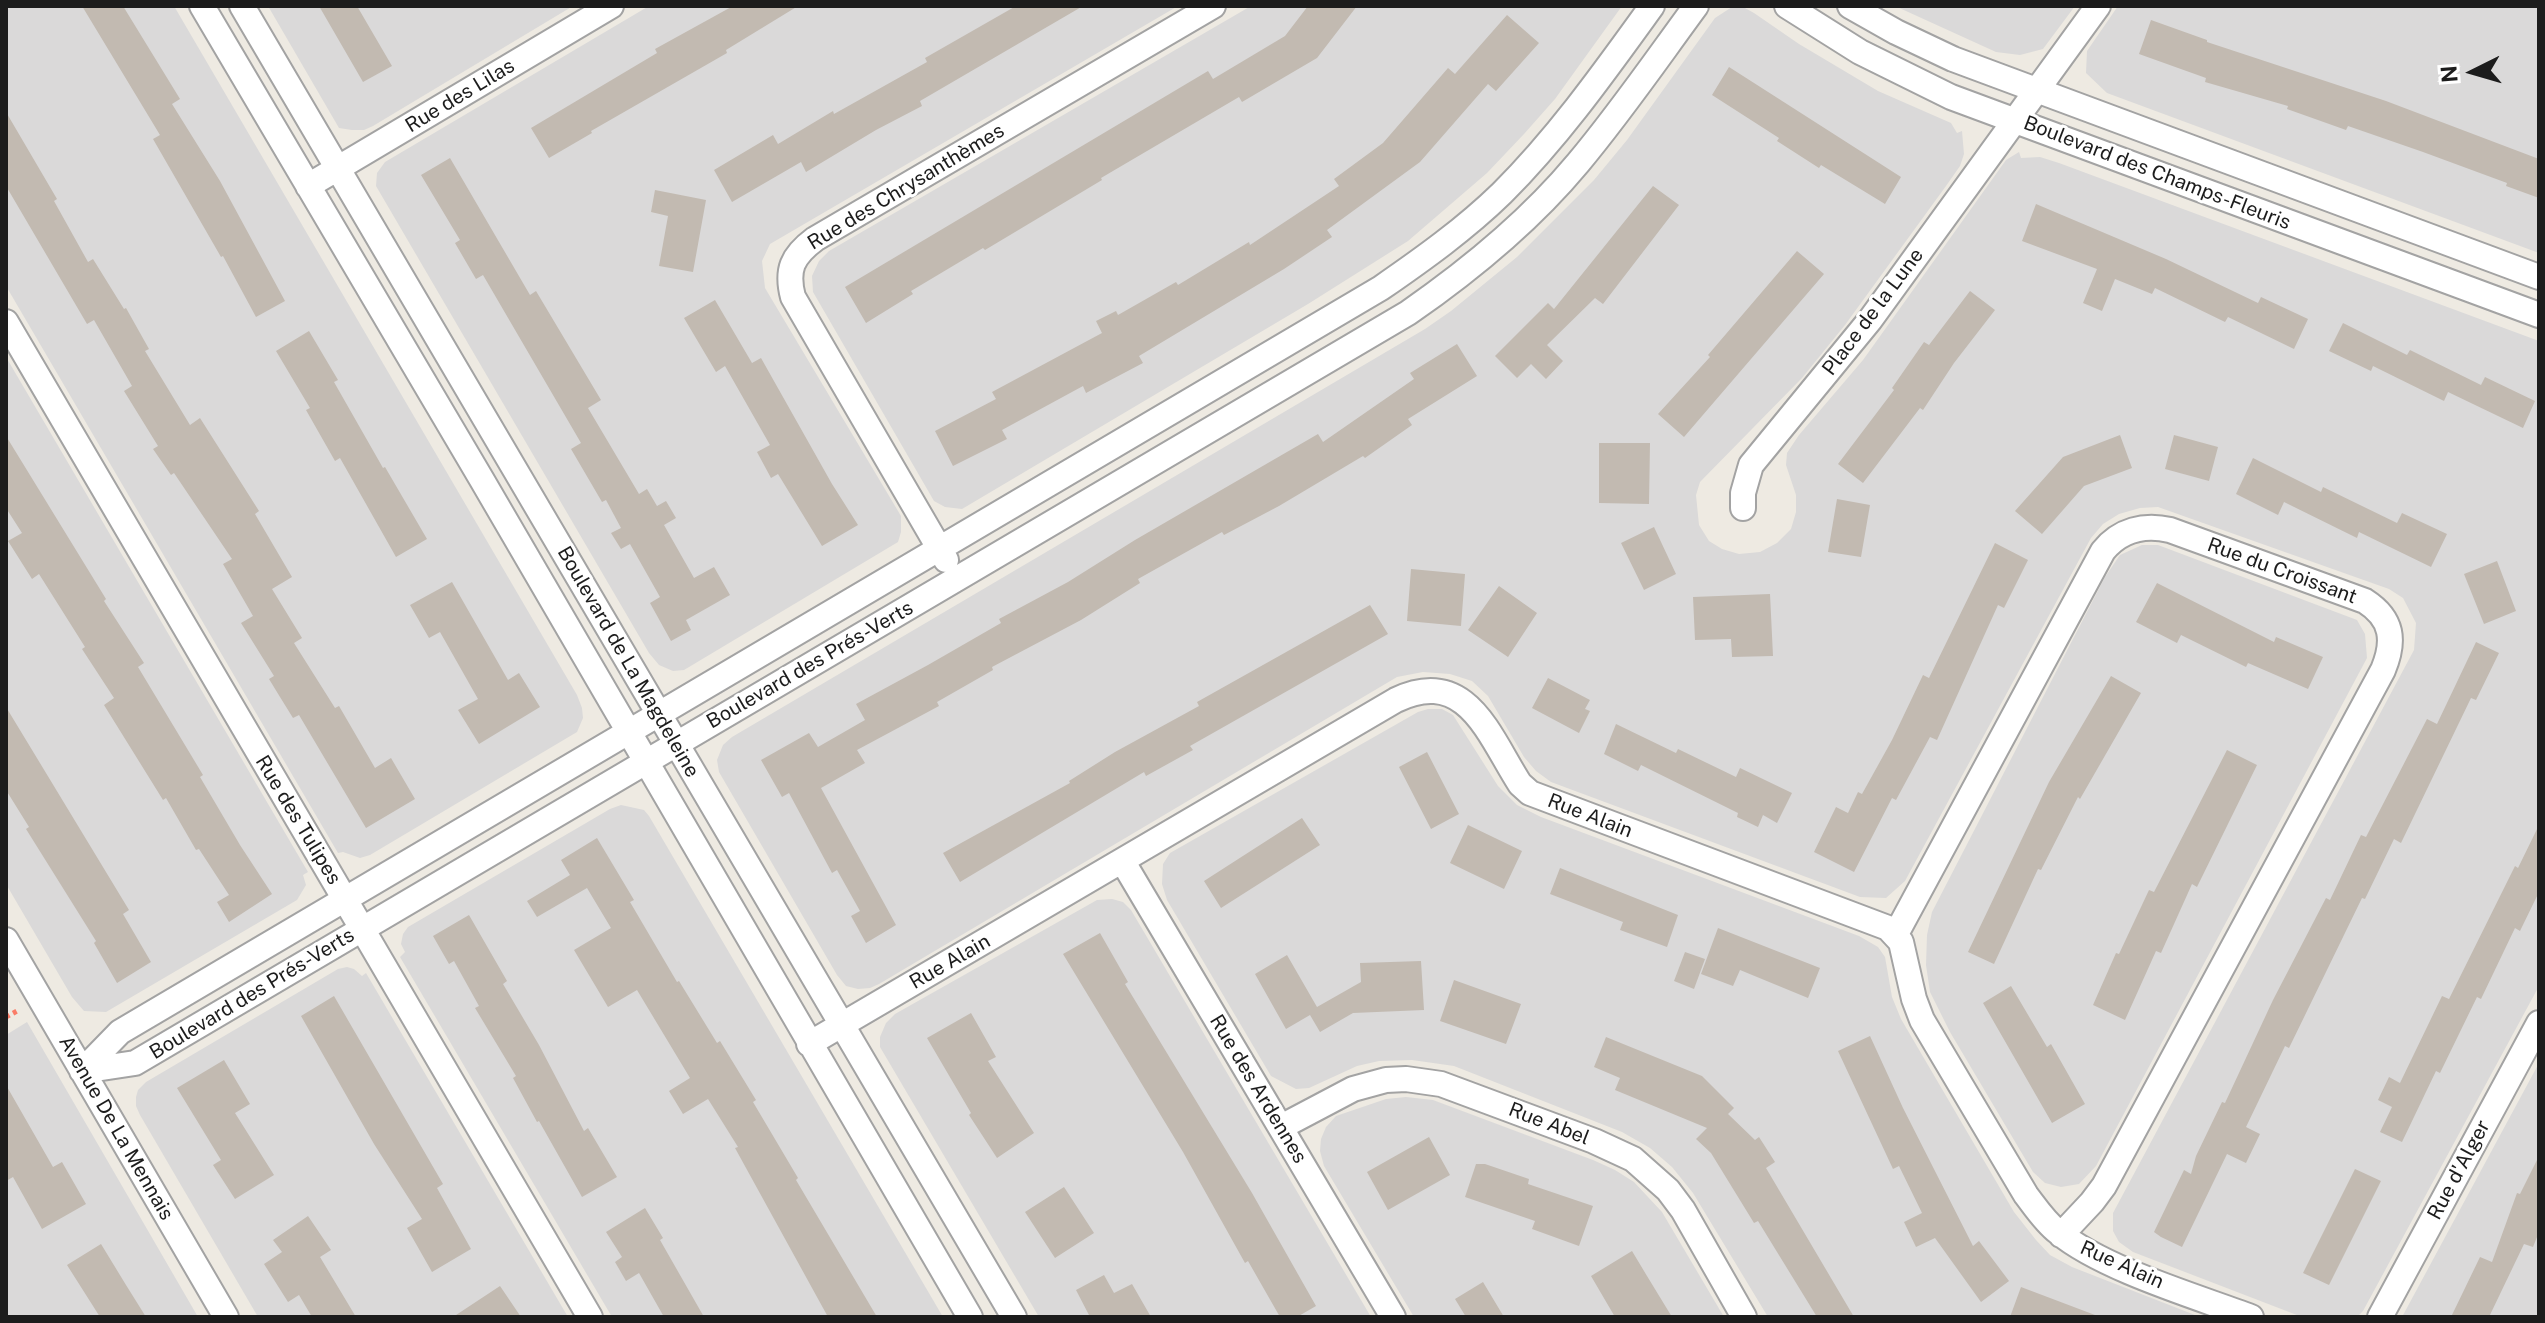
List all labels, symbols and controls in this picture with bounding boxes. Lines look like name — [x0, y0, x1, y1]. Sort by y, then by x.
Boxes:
north arrow — [2433, 32, 2513, 112]
street label: Rue des Lilas — [401, 54, 519, 138]
text: N — [2435, 64, 2463, 84]
street label: Boulevard des Champs-Fleuris — [2020, 111, 2294, 235]
street label: Rue des Chrysanthèmes — [803, 119, 1009, 255]
street label: Place de la Lune — [1817, 244, 1929, 380]
street label: Rue du Croissant — [2204, 533, 2360, 609]
street label: Boulevard de La Magdeleine — [552, 542, 704, 782]
street label: Boulevard des Prés-Verts — [702, 596, 918, 734]
street label: Rue des Tulipes — [250, 751, 346, 889]
street label: Rue Alain — [1544, 789, 1636, 843]
street label: Boulevard des Prés-Verts — [145, 923, 359, 1065]
street label: Rue Alain — [905, 929, 995, 995]
street label: Rue des Ardennes — [1204, 1010, 1312, 1168]
street label: Avenue De La Mennais — [53, 1032, 179, 1224]
street label: Rue Abel — [1505, 1098, 1593, 1150]
street label: Rue d'Alger — [2423, 1116, 2495, 1224]
street label: Rue Alain — [2076, 1236, 2168, 1294]

